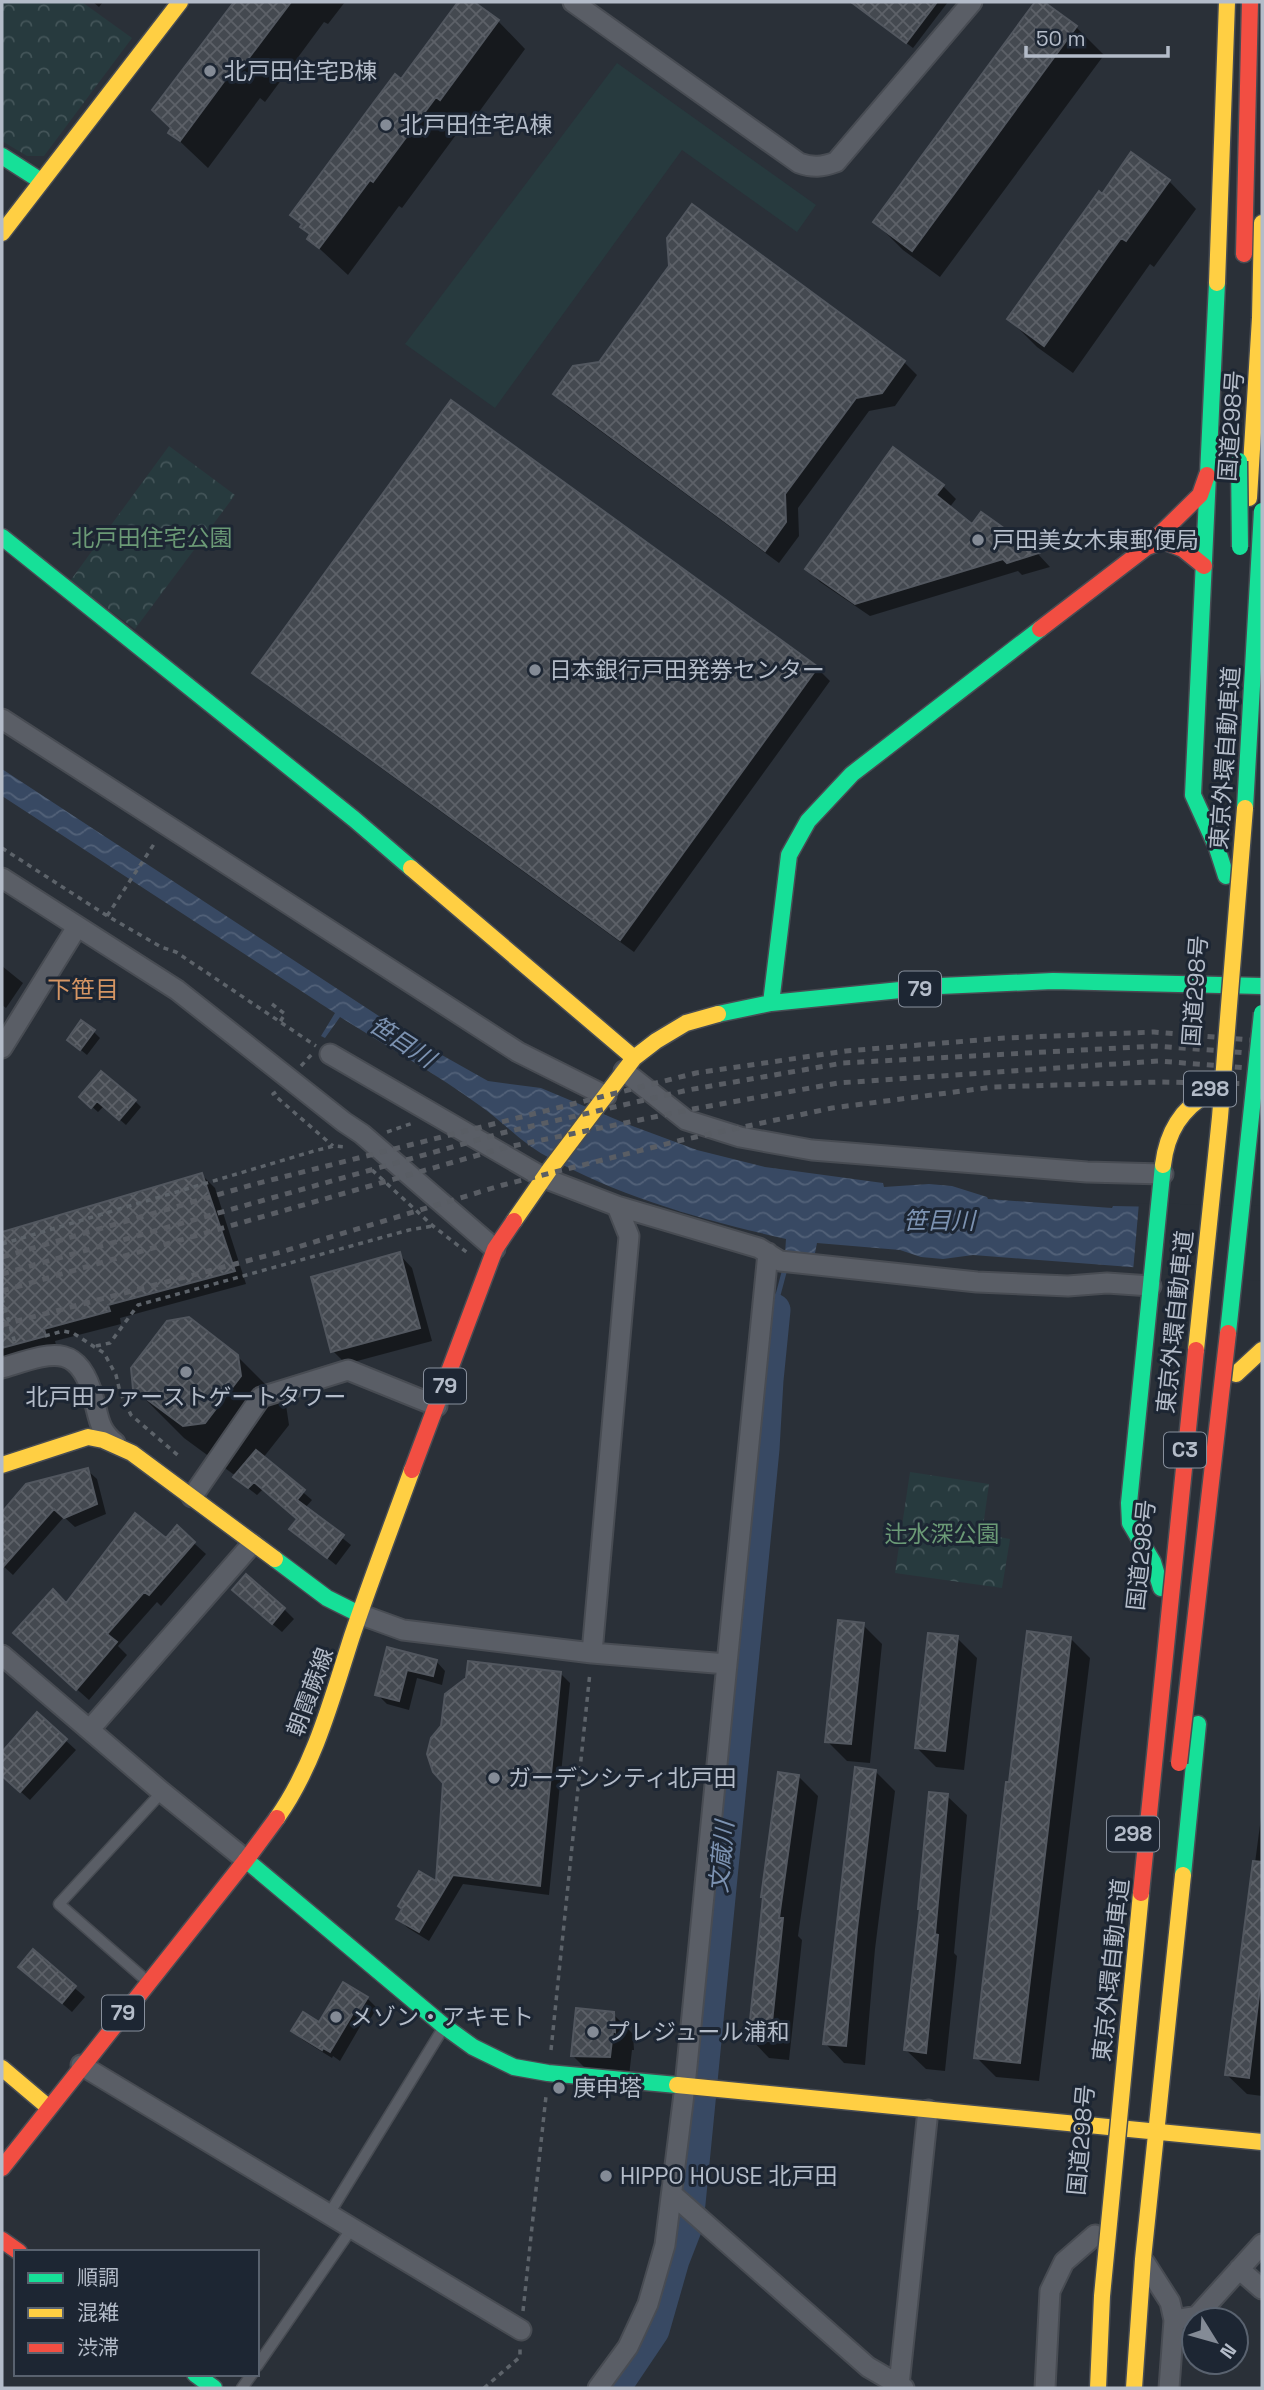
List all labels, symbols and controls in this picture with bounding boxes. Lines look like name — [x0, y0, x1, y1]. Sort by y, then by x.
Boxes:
scale bar — [1026, 14, 1168, 58]
text: 50 m — [1036, 25, 1086, 52]
place label: 北戸田住宅B棟 — [224, 56, 377, 86]
marker: 北戸田住宅B棟 — [202, 63, 218, 79]
place label: 北戸田住宅A棟 — [400, 110, 553, 140]
marker: 北戸田住宅A棟 — [378, 117, 394, 133]
street label: 国道298号 — [1212, 369, 1250, 483]
park label: 北戸田住宅公園 — [72, 523, 233, 553]
place label: 戸田美女木東郵便局 — [992, 525, 1199, 555]
marker: 戸田美女木東郵便局 — [970, 532, 986, 548]
place label: 日本銀行戸田発券センター — [549, 655, 825, 685]
marker: 日本銀行戸田発券センター — [527, 662, 543, 678]
street label: 東京外環自動車道 — [1204, 665, 1246, 851]
street label: 国道298号 — [1176, 934, 1214, 1048]
road number: 79 — [899, 972, 941, 1006]
district label: 下笹目 — [47, 974, 119, 1005]
water label: 笹目川 — [364, 1009, 443, 1076]
road number: 298 — [1184, 1072, 1236, 1106]
water label: 笹目川 — [903, 1205, 978, 1236]
street label: 東京外環自動車道 — [1150, 1229, 1200, 1415]
marker: 北戸田ファーストゲートタワー — [178, 1364, 194, 1380]
road number: 79 — [424, 1368, 466, 1404]
place label: 北戸田ファーストゲートタワー — [26, 1382, 346, 1412]
road number: C3 — [1164, 1432, 1206, 1468]
street label: 国道298号 — [1120, 1498, 1162, 1612]
park label: 辻水深公園 — [885, 1519, 1000, 1549]
street label: 朝霞蕨線 — [280, 1644, 340, 1740]
place label: ガーデンシティ北戸田 — [508, 1763, 737, 1793]
marker: ガーデンシティ北戸田 — [486, 1770, 502, 1786]
road number: 298 — [1107, 1816, 1159, 1852]
water label: 文蔵川 — [703, 1817, 740, 1894]
street label: 東京外環自動車道 — [1086, 1877, 1136, 2063]
road number: 79 — [102, 1996, 144, 2030]
place label: メゾン・アキモト — [350, 2002, 534, 2032]
marker: メゾン・アキモト — [328, 2009, 344, 2025]
place label: プレジュール浦和 — [607, 2017, 789, 2047]
marker: プレジュール浦和 — [585, 2024, 601, 2040]
place label: 庚申塔 — [573, 2073, 642, 2103]
marker: 庚申塔 — [551, 2080, 567, 2096]
street label: 国道298号 — [1061, 2083, 1101, 2197]
place label: HIPPO HOUSE 北戸田 — [620, 2161, 837, 2191]
marker: HIPPO HOUSE 北戸田 — [598, 2168, 614, 2184]
legend — [14, 2250, 259, 2376]
text: 順調 — [77, 2264, 119, 2291]
text: 混雑 — [77, 2299, 119, 2326]
north arrow — [1180, 2306, 1250, 2376]
text: 渋滞 — [77, 2334, 119, 2361]
text: N — [1214, 2338, 1242, 2364]

